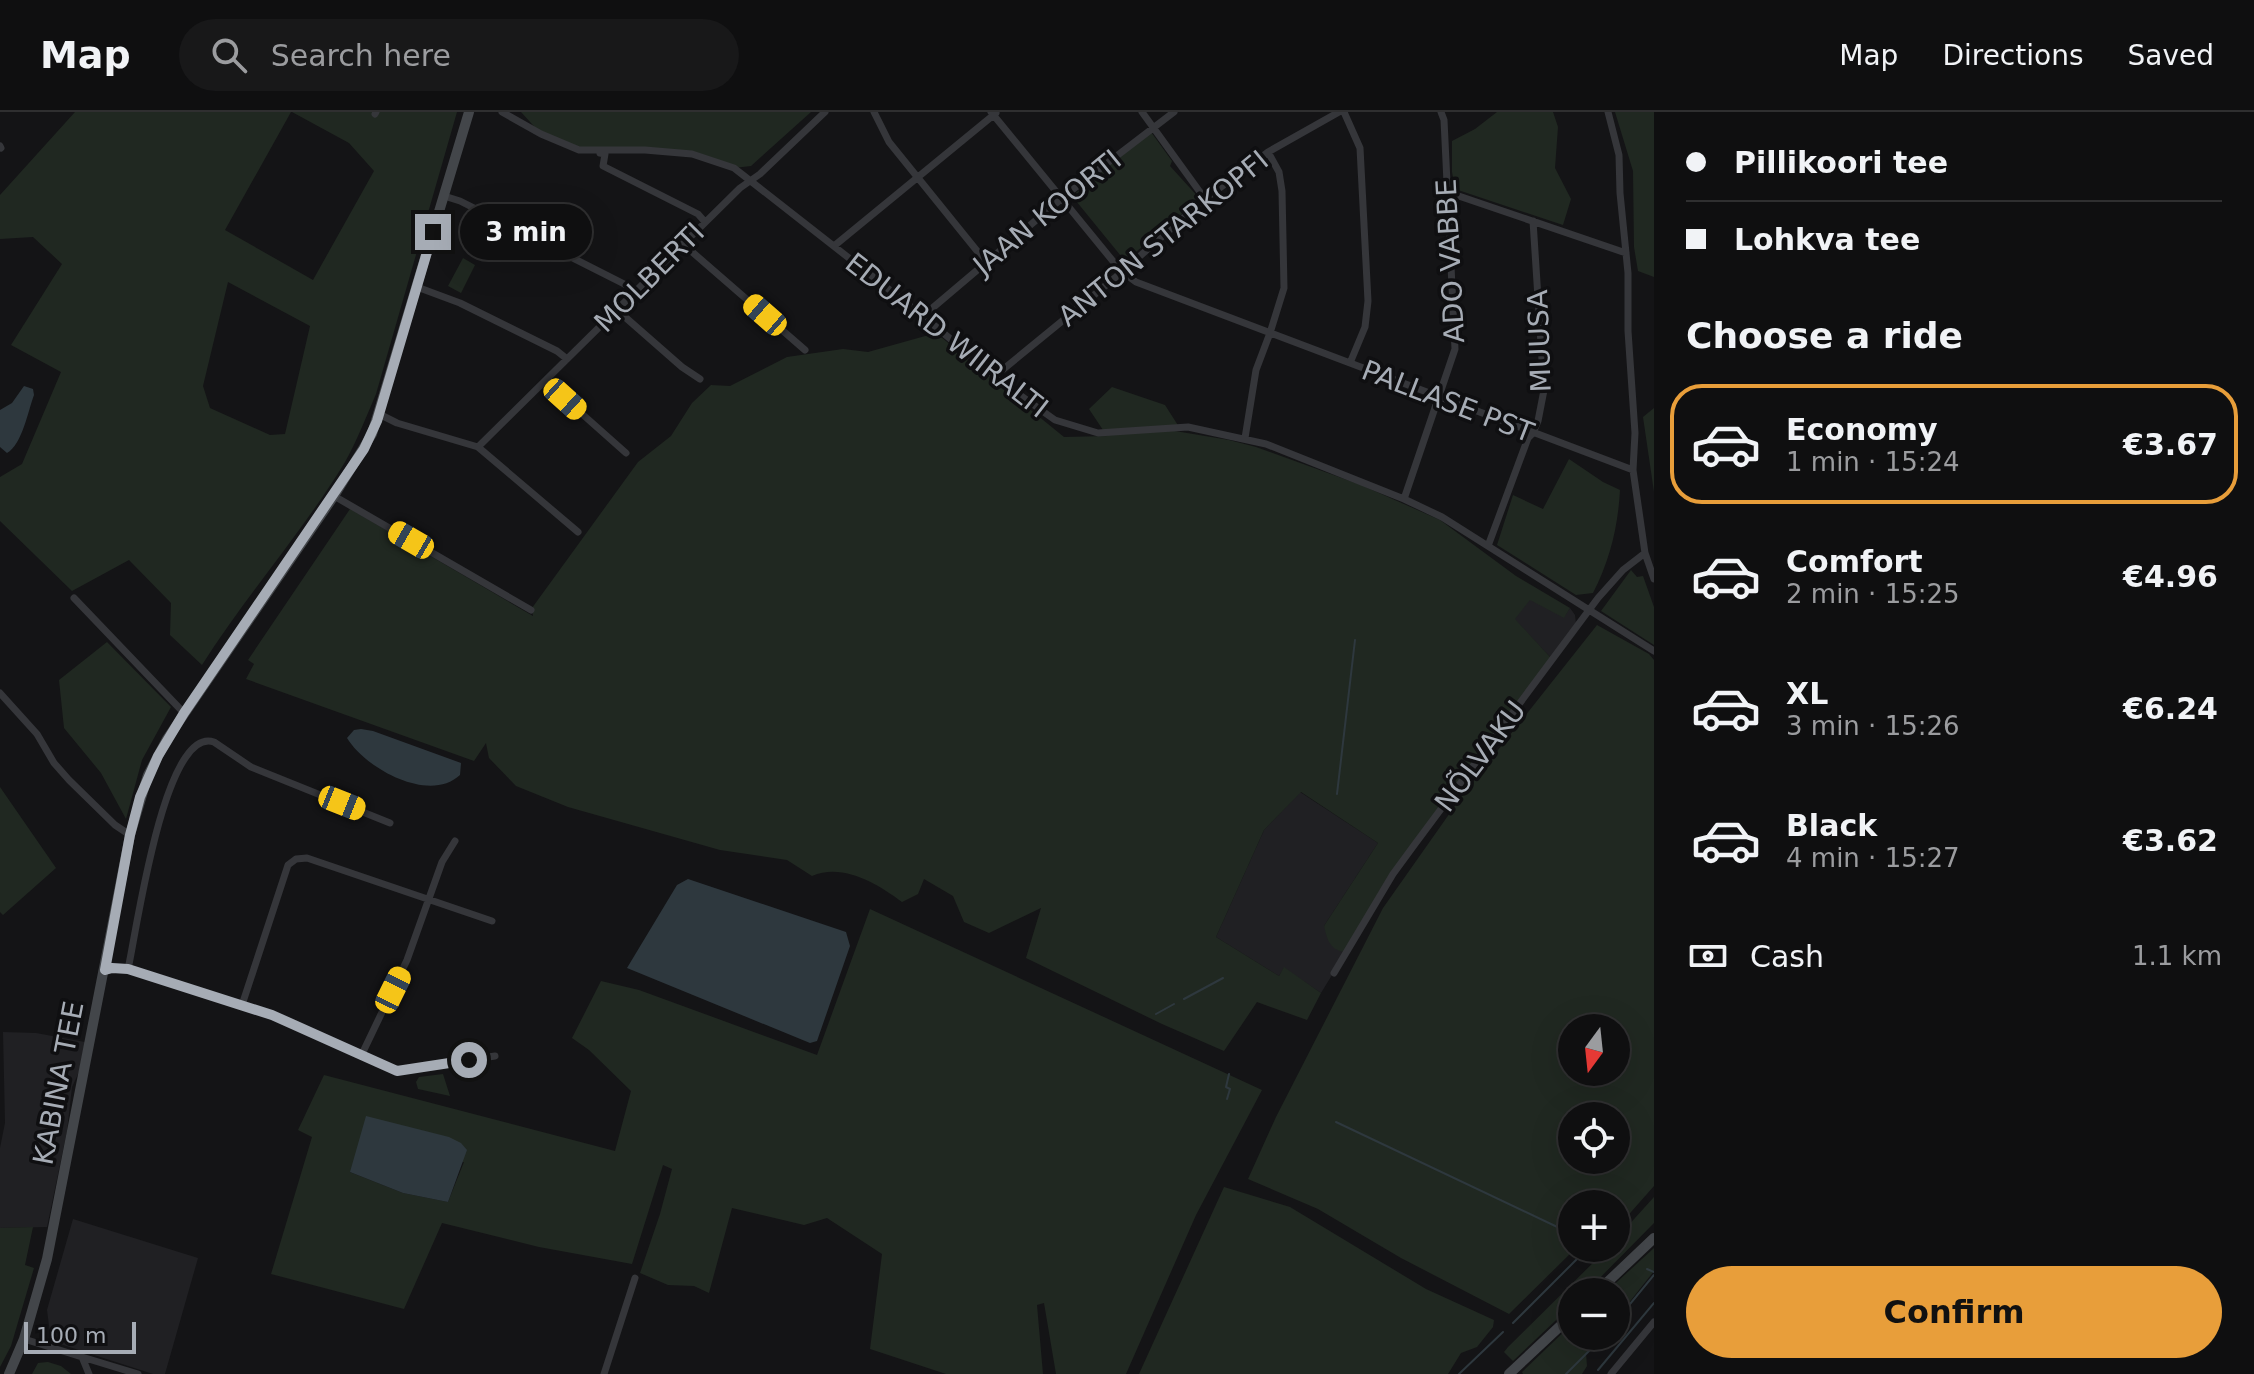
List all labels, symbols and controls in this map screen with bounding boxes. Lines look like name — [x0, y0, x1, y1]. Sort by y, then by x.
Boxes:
search box — [179, 19, 739, 91]
text: Map — [40, 33, 131, 77]
icon: search — [207, 33, 251, 77]
text: Search here — [271, 38, 451, 73]
text: Map — [1839, 39, 1898, 72]
text: Directions — [1942, 39, 2083, 72]
text: Saved — [2127, 39, 2214, 72]
street label: JAAN KOORTI — [965, 143, 1128, 283]
street label: ANTON STARKOPFI — [1052, 144, 1275, 333]
text: Pillikoori tee — [1734, 145, 1948, 180]
street label: ADO VABBE — [1430, 178, 1471, 344]
callout: 3 min — [461, 204, 593, 260]
route end — [415, 214, 451, 250]
street label: MOLBERTI — [588, 216, 711, 339]
text: 3 min — [485, 217, 567, 247]
text: Lohkva tee — [1734, 222, 1920, 257]
street label: EDUARD WIIRALTI — [839, 246, 1054, 425]
street label: MUUSA — [1521, 289, 1558, 393]
car — [739, 290, 791, 340]
text: Choose a ride — [1686, 315, 1963, 356]
street label: PALLASE PST — [1357, 354, 1539, 450]
car — [539, 374, 591, 424]
icon: car — [1690, 408, 1762, 480]
text: Economy — [1786, 412, 1938, 447]
text: €3.67 — [2123, 427, 2218, 462]
text: 1 min · 15:24 — [1786, 447, 1960, 477]
car — [384, 518, 438, 562]
icon: car — [1690, 540, 1762, 612]
text: Comfort — [1786, 544, 1923, 579]
text: €4.96 — [2123, 559, 2218, 594]
text: 2 min · 15:25 — [1786, 579, 1960, 609]
icon: car — [1690, 672, 1762, 744]
text: XL — [1786, 676, 1828, 711]
text: €6.24 — [2123, 691, 2218, 726]
street label: NÕLVAKU — [1427, 694, 1533, 818]
text: 3 min · 15:26 — [1786, 711, 1960, 741]
car — [315, 783, 369, 823]
icon: car — [1690, 804, 1762, 876]
text: Black — [1786, 808, 1877, 843]
text: €3.62 — [2123, 823, 2218, 858]
text: 4 min · 15:27 — [1786, 843, 1960, 873]
icon: cash — [1686, 934, 1730, 978]
text: Cash — [1750, 939, 1824, 974]
text: 1.1 km — [2132, 941, 2222, 971]
car — [372, 963, 414, 1017]
street label: KABINA TEE — [26, 998, 91, 1168]
north arrow — [1558, 1014, 1630, 1086]
map controls — [1558, 1014, 1630, 1350]
route start — [451, 1042, 487, 1078]
button: locate — [1558, 1102, 1630, 1174]
button: + — [1558, 1190, 1630, 1262]
button: Confirm — [1686, 1266, 2222, 1358]
button: − — [1558, 1278, 1630, 1350]
scale bar — [24, 1318, 136, 1354]
text: 100 m — [36, 1323, 106, 1348]

